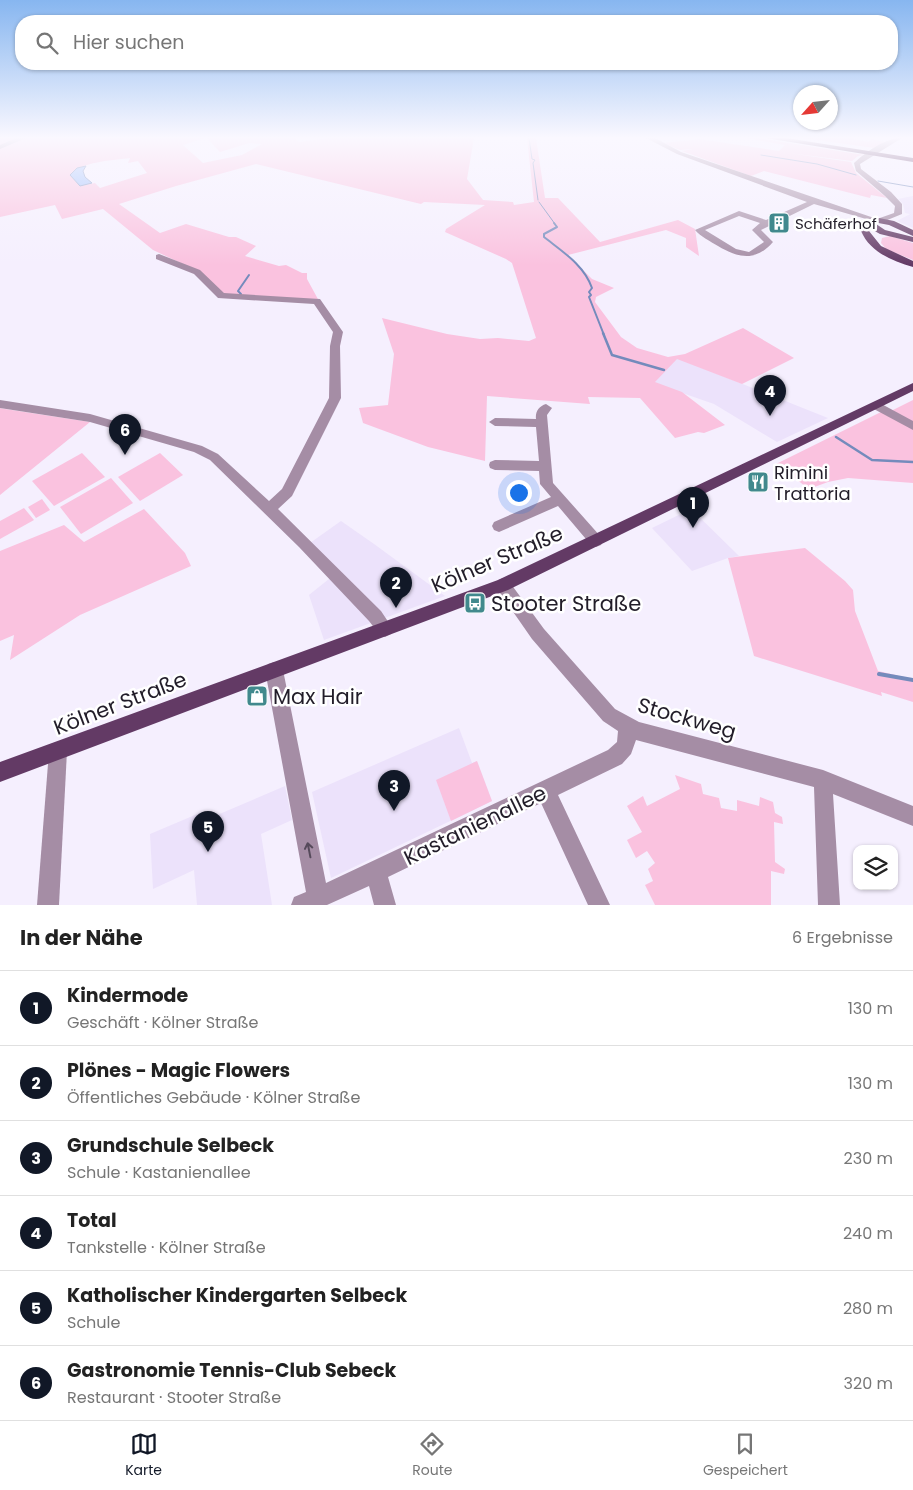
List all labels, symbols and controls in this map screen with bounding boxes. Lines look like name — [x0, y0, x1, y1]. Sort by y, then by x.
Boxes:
search box — [15, 15, 898, 70]
icon: search — [33, 29, 61, 57]
text: Hier suchen — [73, 29, 184, 56]
north arrow — [793, 85, 838, 130]
building icon: Schäferhof — [767, 211, 791, 235]
place label: Schäferhof — [795, 213, 877, 234]
pin: 4 — [754, 375, 786, 416]
pin: 6 — [109, 414, 141, 455]
place label: Rimini Trattoria — [774, 460, 851, 506]
restaurant icon: Rimini Trattoria — [746, 470, 770, 494]
your location — [506, 480, 532, 506]
pin: 1 — [677, 487, 709, 528]
street label: Kölner Straße — [427, 518, 567, 600]
pin: 2 — [380, 567, 412, 608]
place label: Stooter Straße — [491, 589, 641, 618]
bus stop icon: Stooter Straße — [463, 591, 487, 615]
street label: Kölner Straße — [49, 664, 191, 742]
place label: Max Hair — [273, 682, 363, 711]
shop icon: Max Hair — [245, 684, 269, 708]
street label: Stockweg — [634, 690, 740, 746]
pin: 3 — [378, 770, 410, 811]
street label: Kastanienallee — [399, 778, 551, 872]
pin: 5 — [192, 811, 224, 852]
one-way arrow — [303, 842, 313, 858]
map controls — [853, 845, 898, 890]
button: layers — [853, 845, 898, 890]
text: In der Nähe — [20, 923, 143, 952]
text: 6 Ergebnisse — [792, 926, 893, 949]
text: Kindermode — [67, 982, 188, 1009]
text: 1 — [33, 997, 39, 1020]
text: 130 m — [848, 997, 893, 1020]
text: Geschäft · Kölner Straße — [67, 1011, 259, 1034]
text: Plönes - Magic Flowers — [67, 1057, 290, 1084]
text: 2 — [31, 1072, 41, 1095]
text: 130 m — [848, 1072, 893, 1095]
text: Öffentliches Gebäude · Kölner Straße — [67, 1086, 360, 1109]
text: Grundschule Selbeck — [67, 1132, 274, 1159]
text: 3 — [31, 1147, 41, 1170]
text: 230 m — [844, 1147, 893, 1170]
text: Schule · Kastanienallee — [67, 1161, 251, 1184]
text: Total — [67, 1207, 117, 1234]
text: 4 — [31, 1222, 41, 1245]
text: 240 m — [843, 1222, 893, 1245]
text: Tankstelle · Kölner Straße — [67, 1236, 266, 1259]
text: Katholischer Kindergarten Selbeck — [67, 1282, 407, 1309]
text: 5 — [31, 1297, 41, 1320]
text: 280 m — [843, 1297, 893, 1320]
text: Schule — [67, 1311, 120, 1334]
text: Gastronomie Tennis-Club Sebeck — [67, 1357, 396, 1384]
text: 6 — [31, 1372, 41, 1395]
text: 320 m — [844, 1372, 893, 1395]
text: Restaurant · Stooter Straße — [67, 1386, 281, 1409]
tab: Karte — [125, 1430, 162, 1481]
tab: Route — [412, 1430, 453, 1481]
tab: Gespeichert — [703, 1430, 788, 1481]

